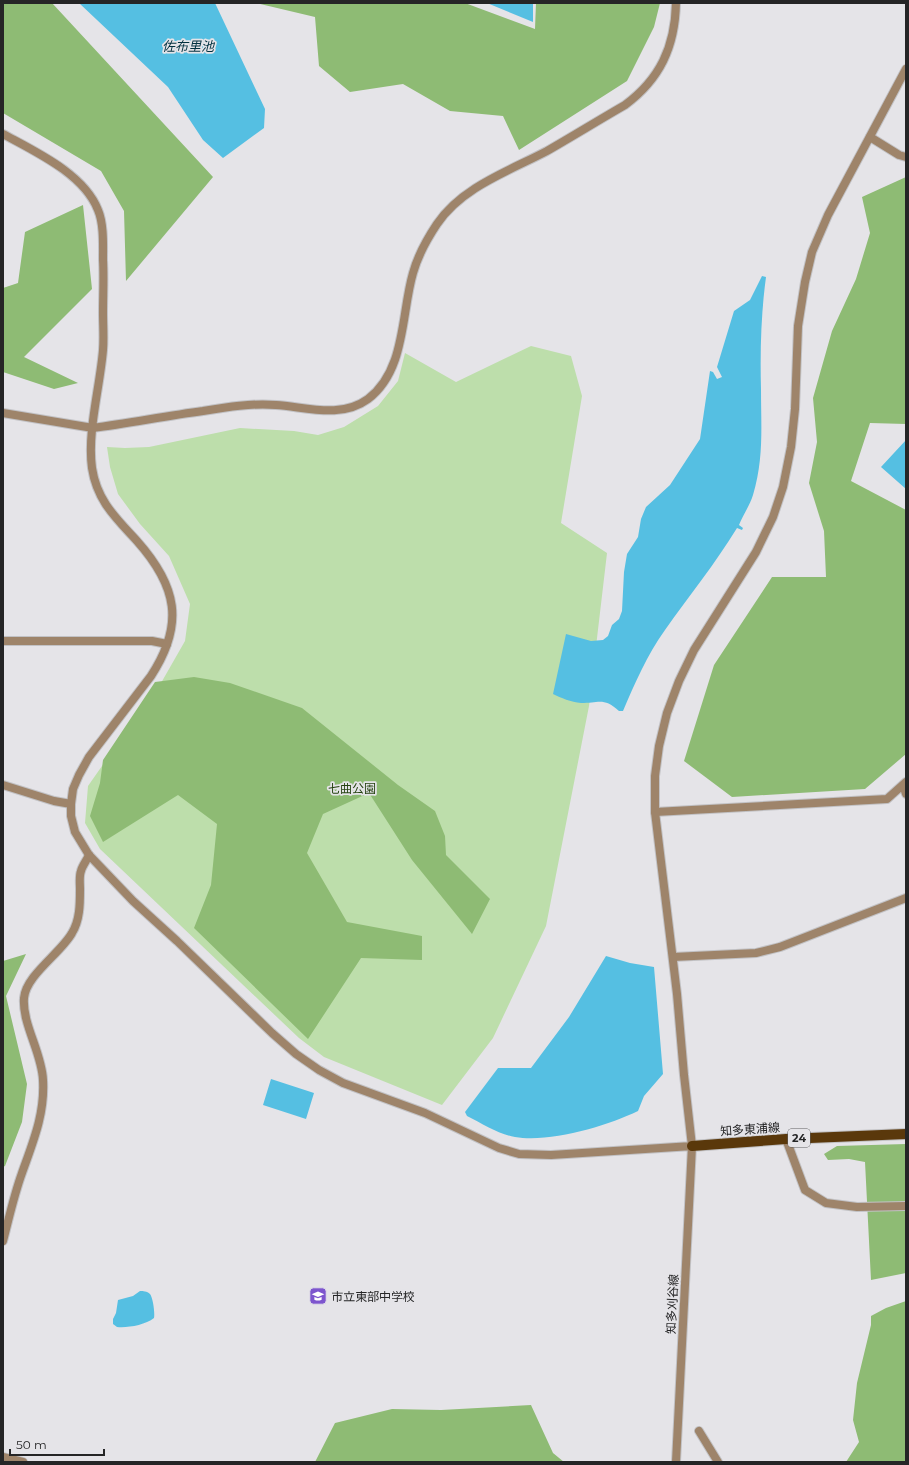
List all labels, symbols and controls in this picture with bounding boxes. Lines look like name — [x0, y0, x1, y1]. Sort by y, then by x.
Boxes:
water label: 佐布里池 — [162, 38, 216, 54]
park label: 七曲公園 — [328, 781, 376, 796]
street label: 知多東浦線 — [720, 1119, 780, 1139]
road number: 24 — [788, 1129, 810, 1147]
street label: 知多刈谷線 — [663, 1274, 681, 1334]
school or university icon: 市立東部中学校 — [308, 1286, 328, 1306]
place label: 市立東部中学校 — [331, 1289, 415, 1304]
scale bar — [10, 1431, 104, 1457]
text: 50 m — [16, 1437, 47, 1452]

